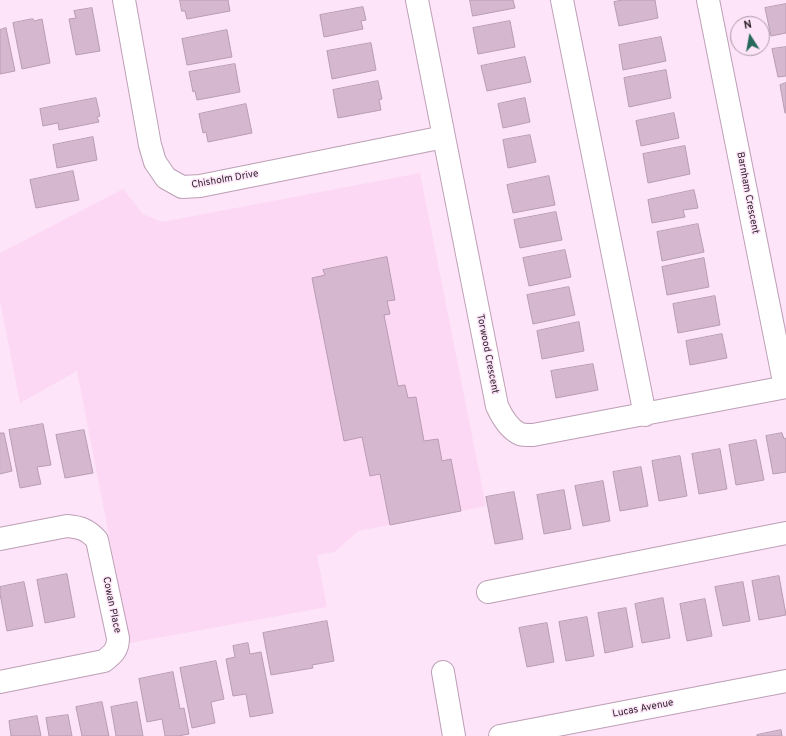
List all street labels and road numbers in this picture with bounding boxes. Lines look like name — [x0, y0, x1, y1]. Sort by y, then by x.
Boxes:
street label: Barnham Crescent — [733, 151, 761, 235]
street label: Chisholm Drive — [191, 168, 259, 192]
street label: Torwood Crescent — [473, 313, 501, 395]
street label: Cowan Place — [99, 576, 123, 634]
street label: Lucas Avenue — [612, 697, 674, 721]

